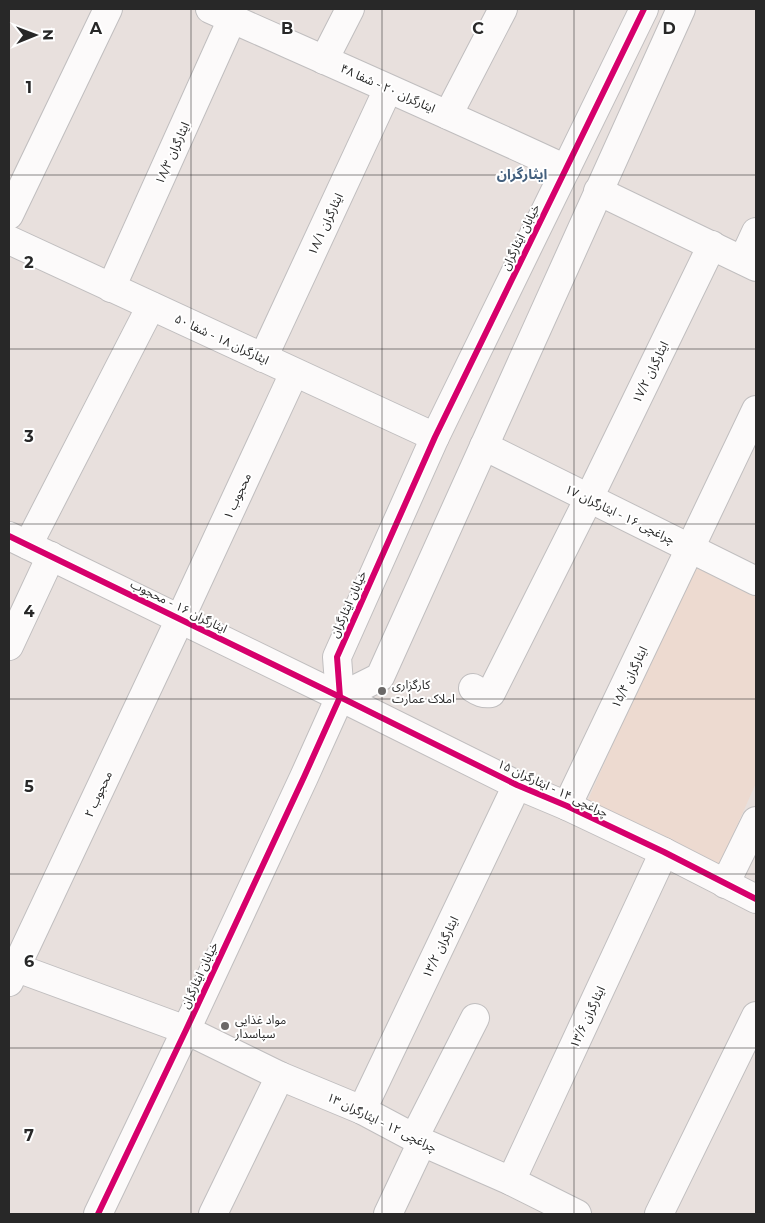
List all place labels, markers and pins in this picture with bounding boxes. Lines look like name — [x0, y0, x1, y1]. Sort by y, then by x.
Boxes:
place label: کارگزاری املاک عمارت — [392, 677, 455, 706]
marker: کارگزاری املاک عمارت — [376, 685, 388, 697]
place label: مواد غذایی سپاسدار — [234, 1012, 286, 1042]
marker: مواد غذایی سپاسدار — [219, 1020, 231, 1032]

